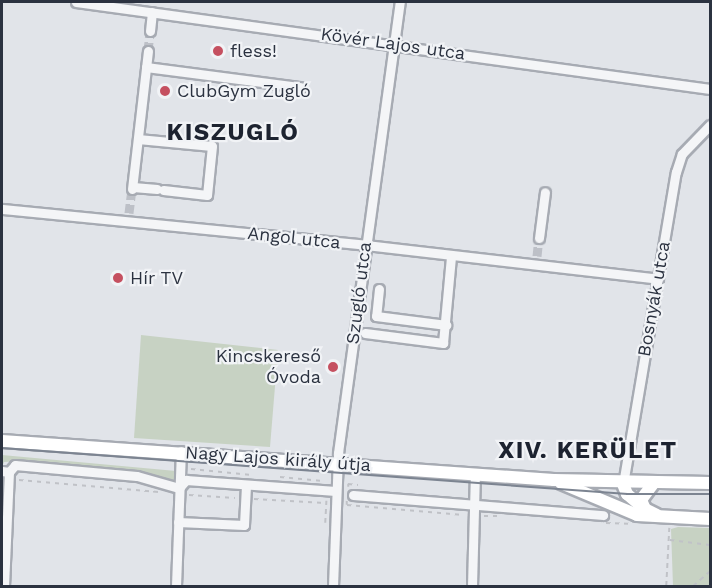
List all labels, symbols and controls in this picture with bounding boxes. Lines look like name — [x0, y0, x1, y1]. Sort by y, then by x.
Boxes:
street label: Kövér Lajos utca — [319, 23, 467, 65]
place label: fless! — [230, 40, 277, 62]
marker: fless! — [211, 44, 225, 58]
place label: ClubGym Zugló — [177, 80, 311, 102]
marker: ClubGym Zugló — [158, 84, 172, 98]
district label: KISZUGLÓ — [167, 119, 299, 147]
street label: Angol utca — [246, 222, 342, 254]
street label: Bosnyák utca — [633, 239, 675, 359]
street label: Szugló utca — [342, 241, 376, 345]
place label: Hír TV — [130, 267, 184, 289]
marker: Hír TV — [111, 271, 125, 285]
place label: Kincskereső Óvoda — [216, 346, 321, 388]
marker: Kincskereső Óvoda — [326, 360, 340, 374]
district label: XIV. KERÜLET — [498, 437, 678, 465]
street label: Nagy Lajos király útja — [184, 442, 372, 476]

